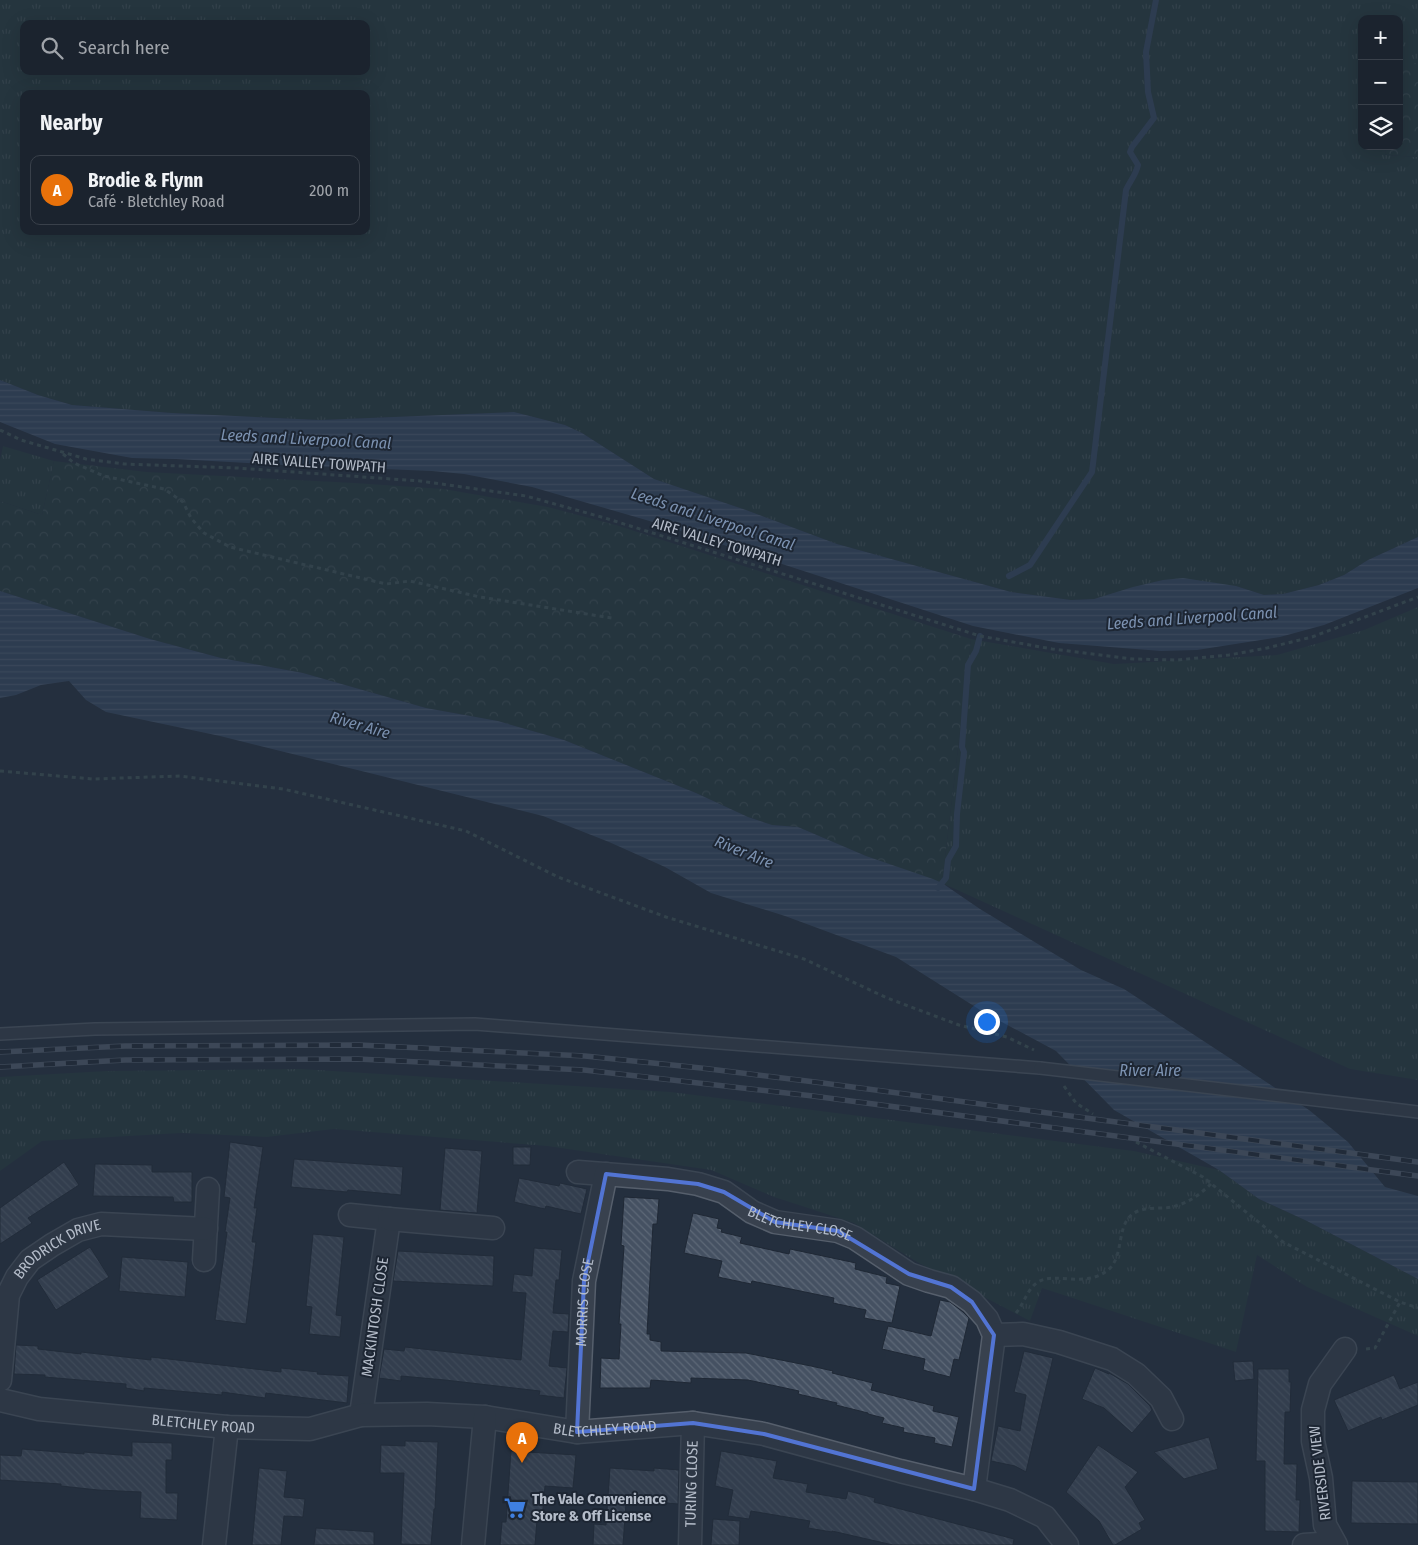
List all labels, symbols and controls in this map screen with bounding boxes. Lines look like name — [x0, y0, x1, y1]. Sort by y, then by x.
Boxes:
map controls — [1358, 15, 1403, 150]
button: + — [1358, 15, 1403, 60]
search box — [20, 20, 370, 75]
icon: search — [38, 34, 66, 62]
text: Search here — [78, 36, 170, 59]
button: − — [1358, 60, 1403, 105]
button: layers — [1358, 105, 1403, 150]
text: Nearby — [40, 110, 102, 136]
text: Brodie & Flynn — [88, 169, 203, 192]
text: A — [53, 181, 61, 200]
text: 200 m — [309, 181, 349, 200]
text: Café · Bletchley Road — [88, 192, 224, 211]
water label: Leeds and Liverpool Canal — [220, 425, 392, 453]
street label: AIRE VALLEY TOWPATH — [251, 449, 387, 477]
water label: Leeds and Liverpool Canal — [629, 484, 797, 554]
street label: AIRE VALLEY TOWPATH — [650, 514, 784, 570]
water label: Leeds and Liverpool Canal — [1106, 603, 1278, 633]
water label: River Aire — [328, 707, 393, 743]
water label: River Aire — [712, 832, 776, 872]
your location — [974, 1009, 1000, 1035]
water label: River Aire — [1119, 1061, 1181, 1080]
street label: BLETCHLEY CLOSE — [745, 1202, 855, 1245]
street label: BRODRICK DRIVE — [10, 1215, 103, 1283]
street label: MACKINTOSH CLOSE — [358, 1256, 392, 1378]
street label: MORRIS CLOSE — [572, 1256, 597, 1347]
street label: BLETCHLEY ROAD — [151, 1411, 255, 1437]
street label: BLETCHLEY ROAD — [552, 1417, 657, 1441]
pin: A — [506, 1422, 538, 1463]
street label: RIVERSIDE VIEW — [1305, 1425, 1335, 1521]
street label: TURING CLOSE — [681, 1440, 702, 1528]
place label: The Vale Convenience Store & Off License — [532, 1490, 667, 1525]
supermarket icon: The Vale Convenience Store & Off License — [502, 1495, 528, 1521]

